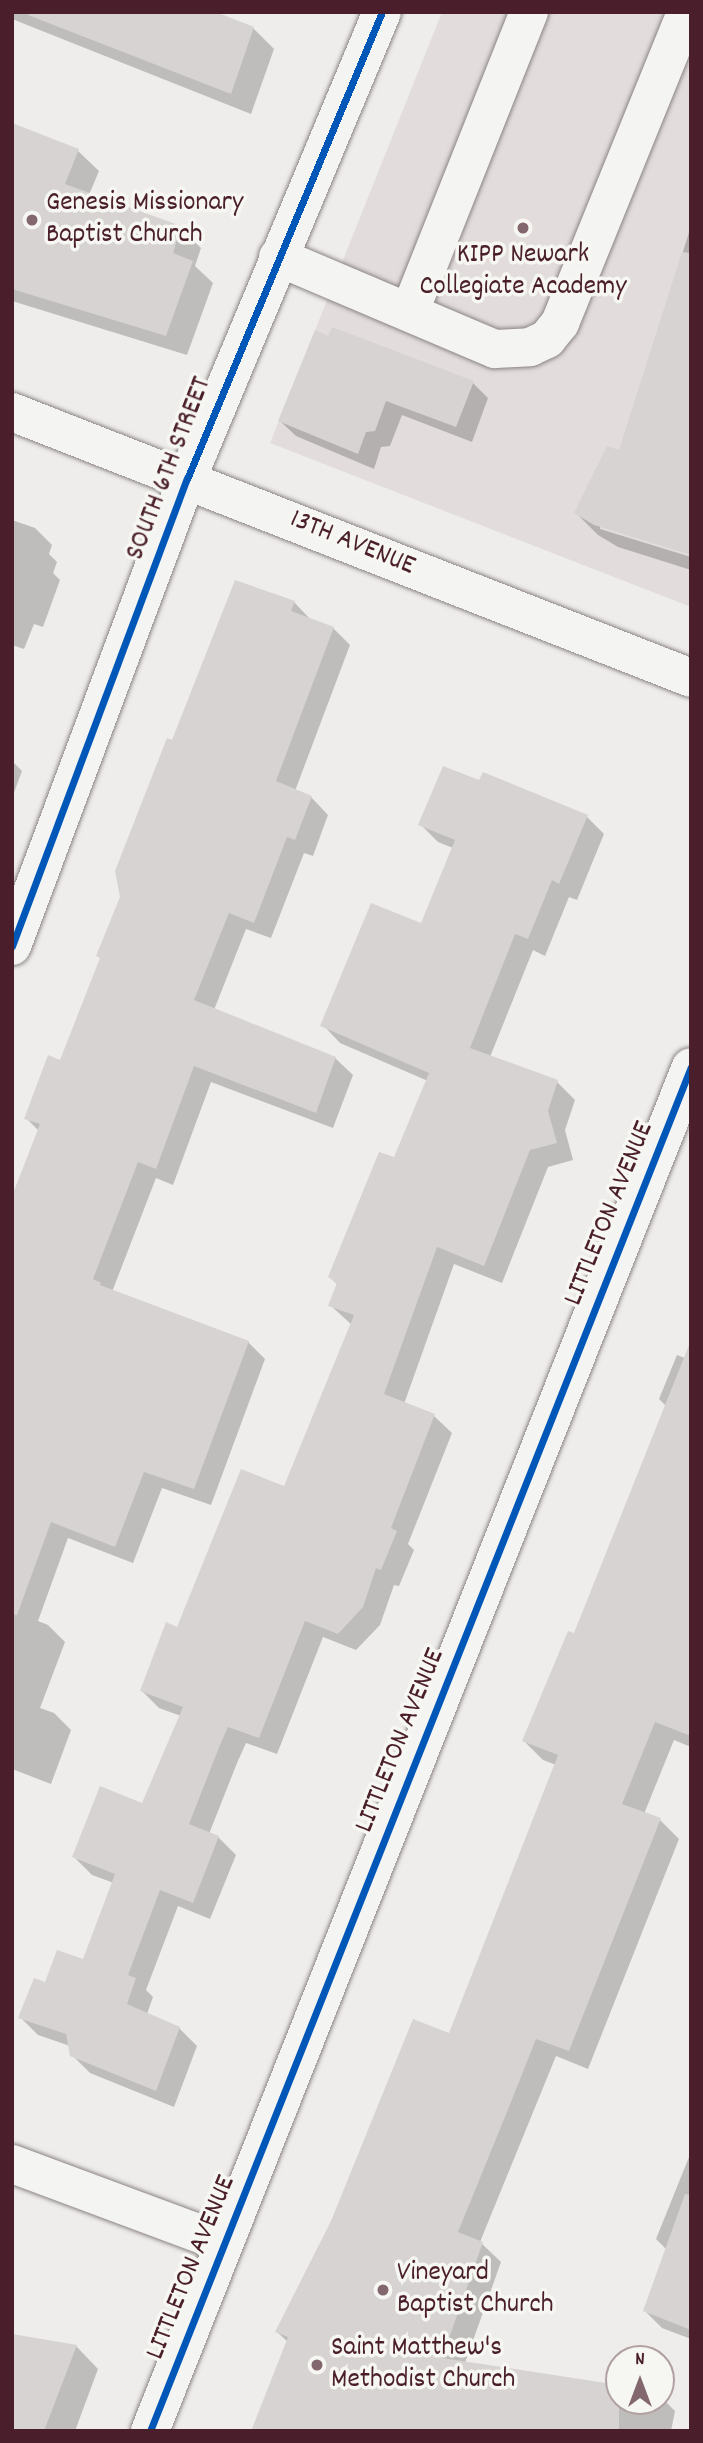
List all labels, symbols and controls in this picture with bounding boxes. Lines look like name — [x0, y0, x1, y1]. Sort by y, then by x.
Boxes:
place label: Genesis Missionary Baptist Church — [46, 187, 243, 253]
marker: Genesis Missionary Baptist Church — [24, 212, 40, 228]
marker: KIPP Newark Collegiate Academy — [515, 220, 531, 236]
place label: KIPP Newark Collegiate Academy — [419, 239, 627, 305]
street label: SOUTH 6TH STREET — [120, 373, 220, 565]
street label: 13TH AVENUE — [285, 504, 419, 584]
street label: LITTLETON AVENUE — [558, 1117, 662, 1311]
street label: LITTLETON AVENUE — [349, 1644, 453, 1838]
street label: LITTLETON AVENUE — [140, 2171, 244, 2365]
place label: Vineyard Baptist Church — [397, 2257, 553, 2323]
marker: Vineyard Baptist Church — [375, 2282, 391, 2298]
place label: Saint Matthew's Methodist Church — [331, 2332, 515, 2398]
north arrow — [605, 2345, 675, 2415]
text: N — [635, 2347, 645, 2374]
marker: Saint Matthew's Methodist Church — [309, 2357, 325, 2373]

